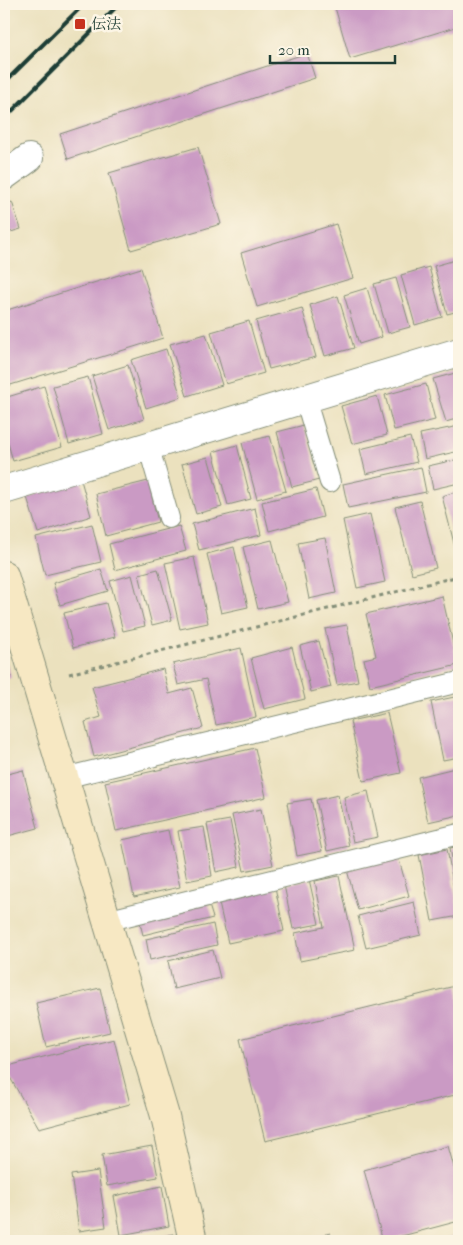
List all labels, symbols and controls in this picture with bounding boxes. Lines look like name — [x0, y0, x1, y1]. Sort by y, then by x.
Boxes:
place label: 伝法 — [91, 15, 121, 33]
marker: 伝法 — [73, 17, 87, 31]
scale bar — [270, 32, 396, 64]
text: 20 m — [278, 41, 310, 59]

